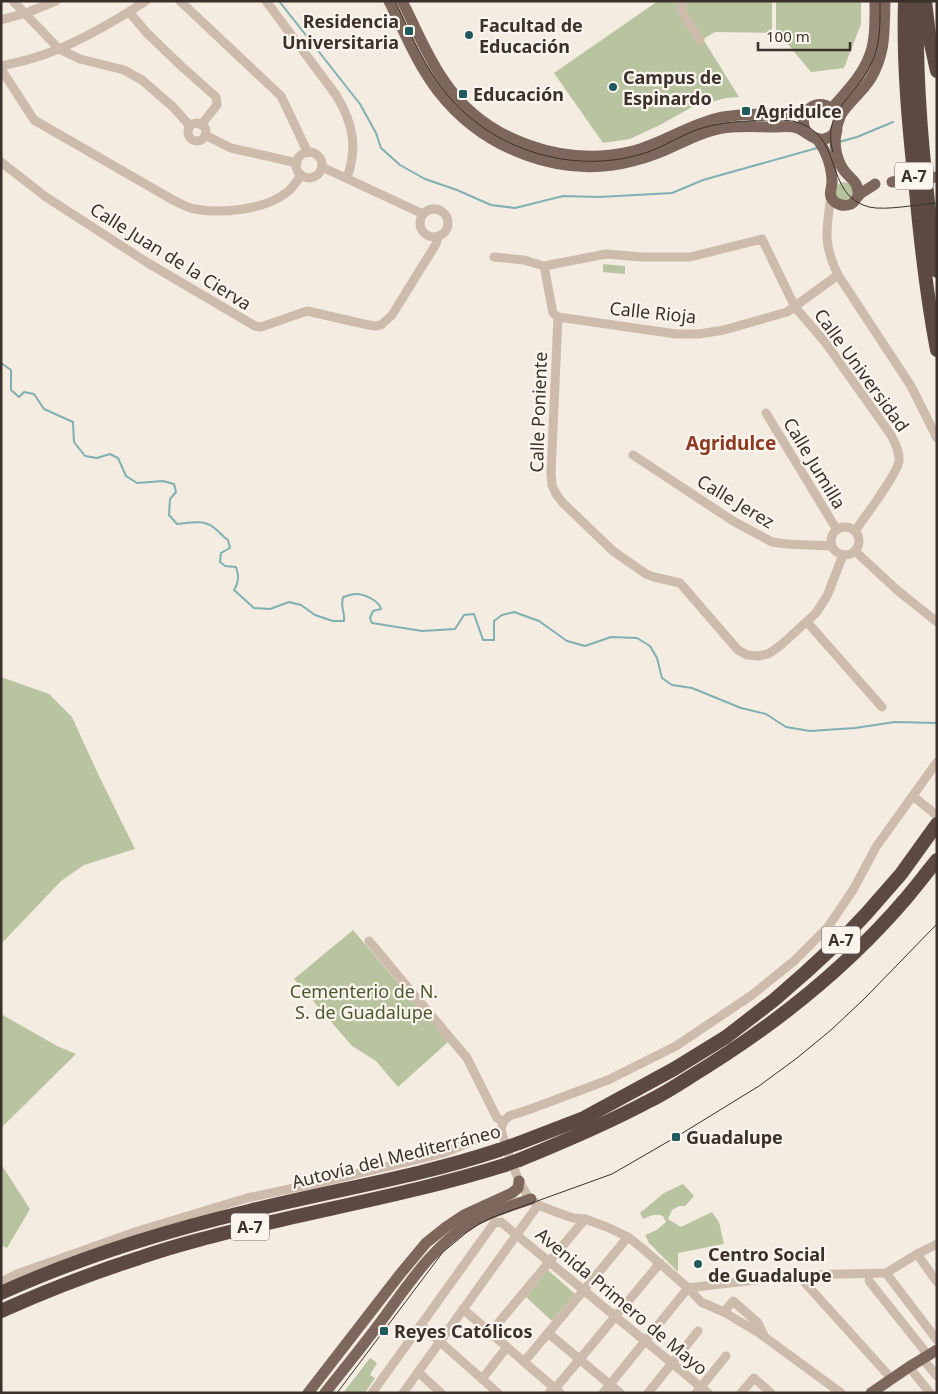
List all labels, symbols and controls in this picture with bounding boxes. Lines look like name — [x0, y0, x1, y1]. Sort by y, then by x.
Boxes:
place label: Residencia Universitaria — [282, 9, 399, 54]
place label: Facultad de Educación — [479, 13, 583, 58]
scale bar — [758, 20, 850, 52]
marker: Residencia Universitaria — [403, 25, 415, 37]
text: 100 m — [766, 26, 810, 46]
marker: Facultad de Educación — [463, 29, 475, 41]
place label: Campus de Espinardo — [623, 65, 722, 110]
marker: Campus de Espinardo — [607, 81, 619, 93]
place label: Educación — [473, 82, 564, 106]
marker: Educación — [457, 88, 469, 100]
place label: Agridulce — [756, 99, 842, 123]
marker: Agridulce — [740, 105, 752, 117]
road number: A-7 — [895, 162, 933, 190]
street label: Calle Juan de la Cierva — [86, 197, 256, 315]
street label: Calle Rioja — [608, 296, 698, 328]
street label: Calle Universidad — [809, 304, 915, 436]
street label: Calle Poniente — [524, 351, 552, 473]
street label: Calle Jumilla — [778, 413, 852, 513]
district label: Agridulce — [686, 430, 776, 456]
street label: Calle Jerez — [693, 469, 779, 533]
road number: A-7 — [822, 926, 860, 954]
park label: Cementerio de N. S. de Guadalupe — [290, 979, 438, 1024]
street label: Autovía del Mediterráneo — [289, 1118, 503, 1194]
place label: Guadalupe — [686, 1125, 783, 1149]
marker: Guadalupe — [670, 1131, 682, 1143]
road number: A-7 — [231, 1214, 269, 1240]
street label: Avenida Primero de Mayo — [531, 1222, 713, 1380]
place label: Centro Social de Guadalupe — [708, 1242, 832, 1287]
marker: Centro Social de Guadalupe — [692, 1258, 704, 1270]
place label: Reyes Católicos — [394, 1319, 533, 1343]
marker: Reyes Católicos — [378, 1325, 390, 1337]

